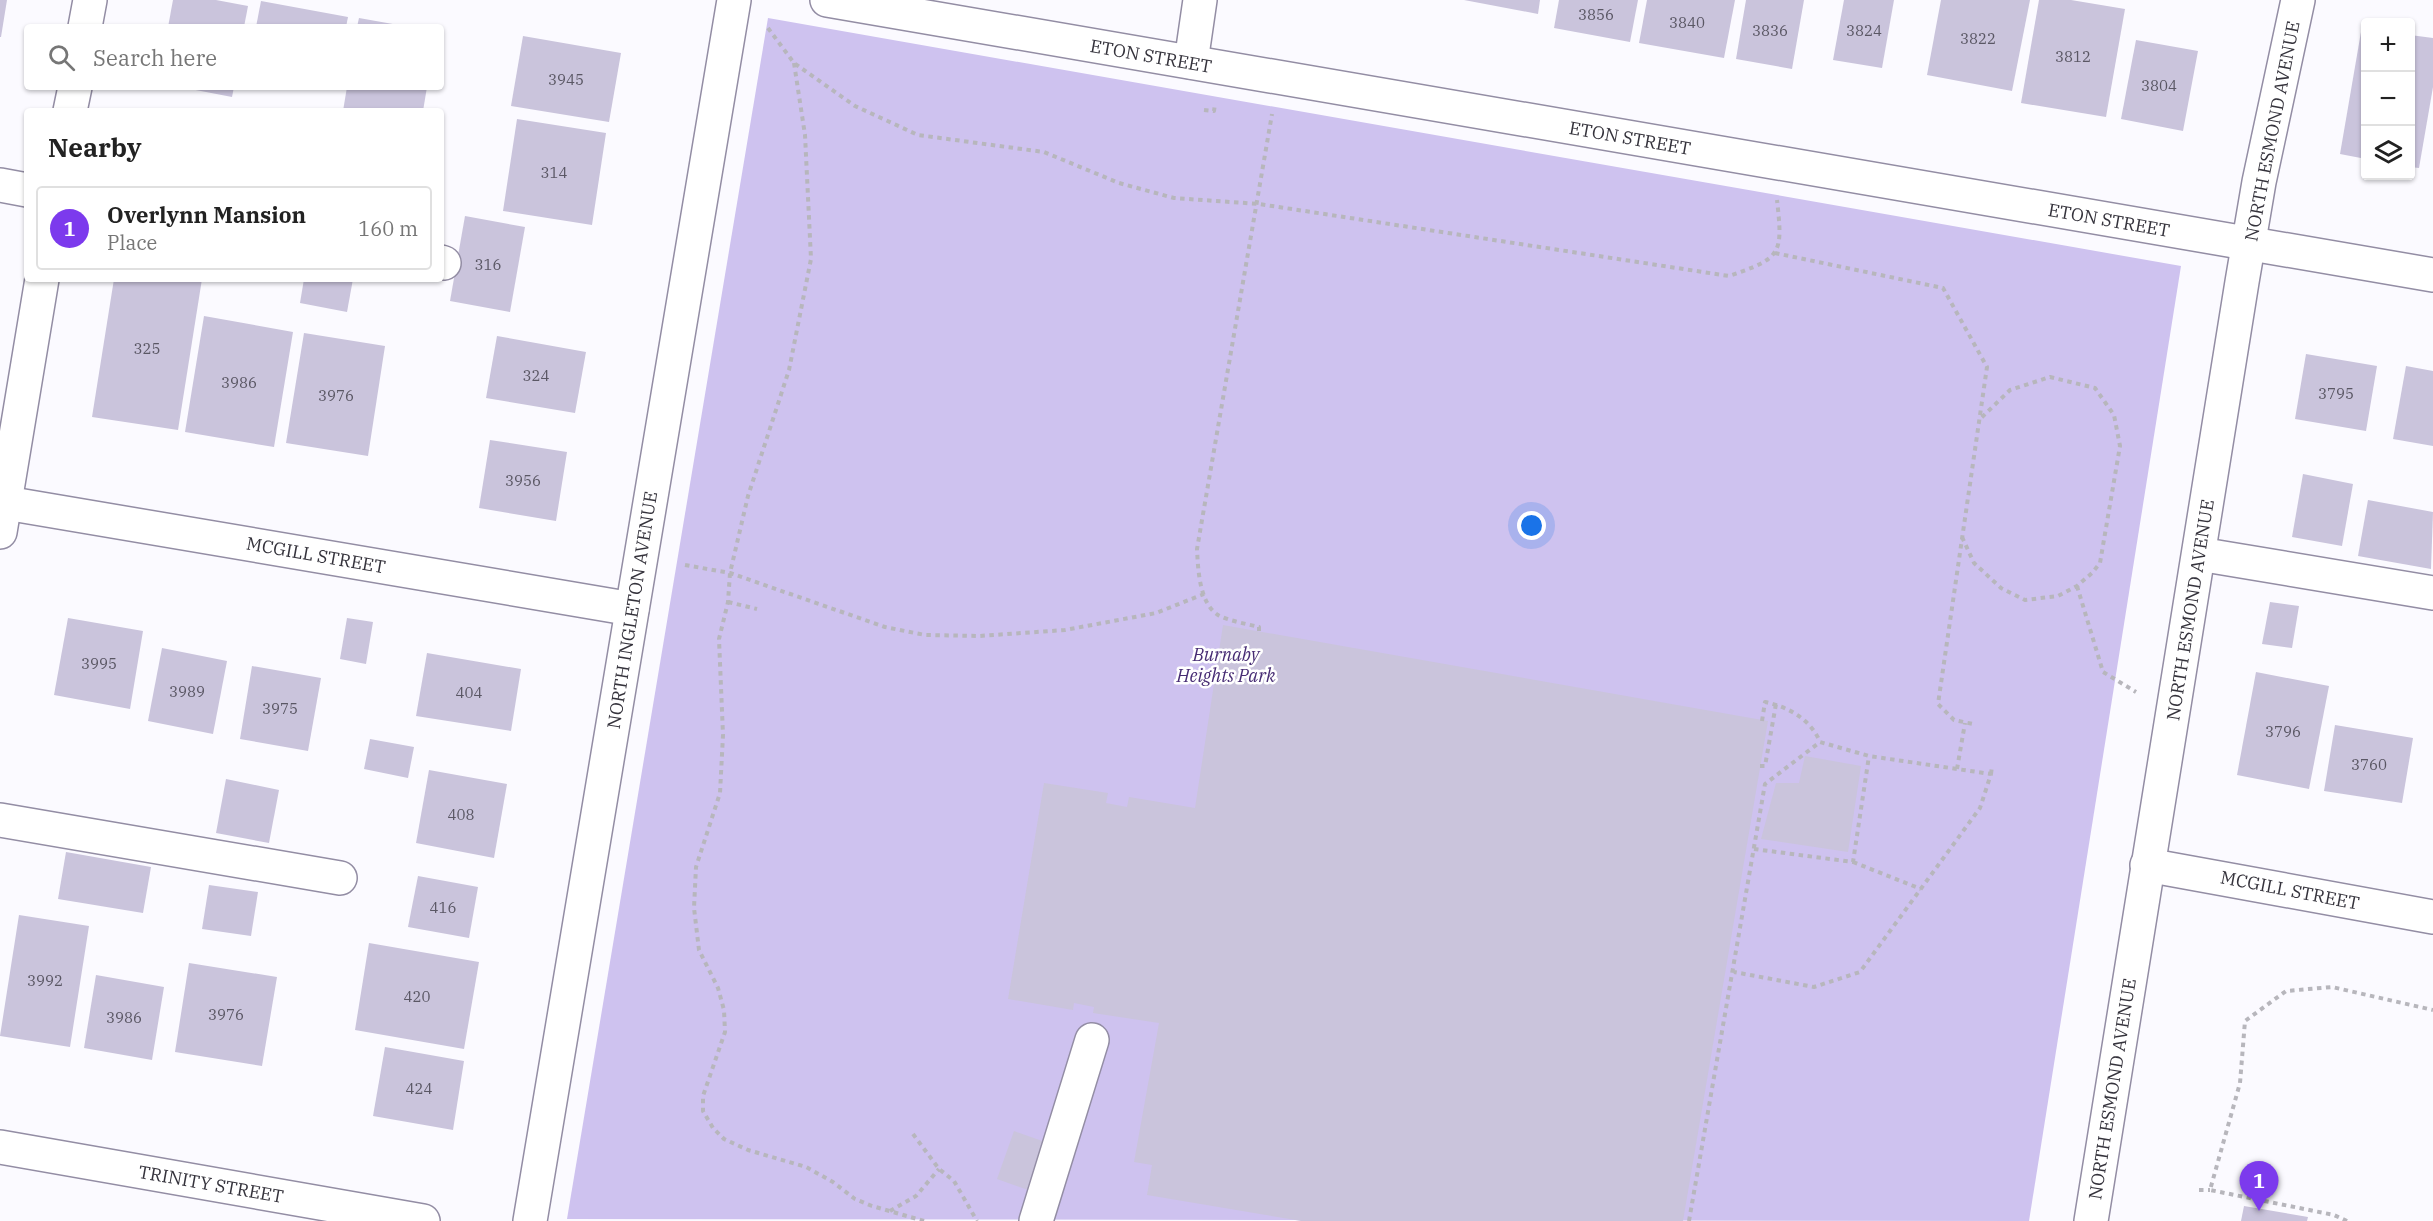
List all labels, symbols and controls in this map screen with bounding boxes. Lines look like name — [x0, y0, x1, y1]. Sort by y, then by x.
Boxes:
house number: 3856 — [1578, 5, 1614, 24]
house number: 3840 — [1669, 13, 1705, 32]
map controls — [2361, 18, 2415, 180]
button: + — [2361, 18, 2415, 72]
street label: NORTH ESMOND AVENUE — [2239, 19, 2305, 243]
house number: 3836 — [1752, 21, 1788, 40]
house number: 3824 — [1846, 21, 1882, 40]
search box — [24, 24, 444, 90]
house number: 3822 — [1960, 29, 1996, 48]
street label: ETON STREET — [1088, 34, 1214, 78]
icon: search — [45, 41, 78, 74]
text: Search here — [93, 43, 217, 72]
house number: 3812 — [2055, 47, 2091, 66]
house number: 3945 — [548, 70, 584, 89]
button: − — [2361, 72, 2415, 126]
house number: 3804 — [2141, 76, 2177, 95]
street label: ETON STREET — [1567, 116, 1693, 160]
button: layers — [2361, 126, 2415, 180]
text: Nearby — [48, 130, 142, 164]
house number: 314 — [540, 163, 568, 182]
street label: ETON STREET — [2046, 198, 2172, 242]
text: Overlynn Mansion — [107, 200, 306, 229]
text: 1 — [64, 215, 76, 242]
text: 160 m — [358, 215, 418, 242]
text: Place — [107, 229, 157, 256]
house number: 316 — [474, 255, 502, 274]
house number: 325 — [133, 339, 161, 358]
house number: 324 — [522, 366, 550, 385]
house number: 3986 — [221, 373, 257, 392]
house number: 3795 — [2318, 384, 2354, 403]
house number: 3976 — [318, 386, 354, 405]
house number: 3956 — [505, 471, 541, 490]
street label: NORTH INGLETON AVENUE — [602, 489, 662, 731]
street label: NORTH ESMOND AVENUE — [2161, 498, 2219, 722]
your location — [1517, 511, 1546, 540]
street label: MCGILL STREET — [245, 531, 388, 579]
park label: Burnaby Heights Park — [1175, 643, 1276, 687]
house number: 3995 — [81, 654, 117, 673]
house number: 3989 — [169, 682, 205, 701]
house number: 404 — [455, 683, 483, 702]
house number: 3975 — [262, 699, 298, 718]
house number: 3796 — [2265, 722, 2301, 741]
house number: 3760 — [2351, 755, 2387, 774]
house number: 408 — [447, 805, 475, 824]
street label: MCGILL STREET — [2219, 865, 2362, 915]
house number: 416 — [429, 898, 457, 917]
house number: 3992 — [27, 971, 63, 990]
street label: NORTH ESMOND AVENUE — [2083, 977, 2141, 1201]
house number: 420 — [403, 987, 431, 1006]
house number: 3976 — [208, 1005, 244, 1024]
house number: 3986 — [106, 1008, 142, 1027]
house number: 424 — [405, 1079, 433, 1098]
street label: TRINITY STREET — [137, 1160, 286, 1208]
pin: 1 — [2240, 1162, 2278, 1211]

